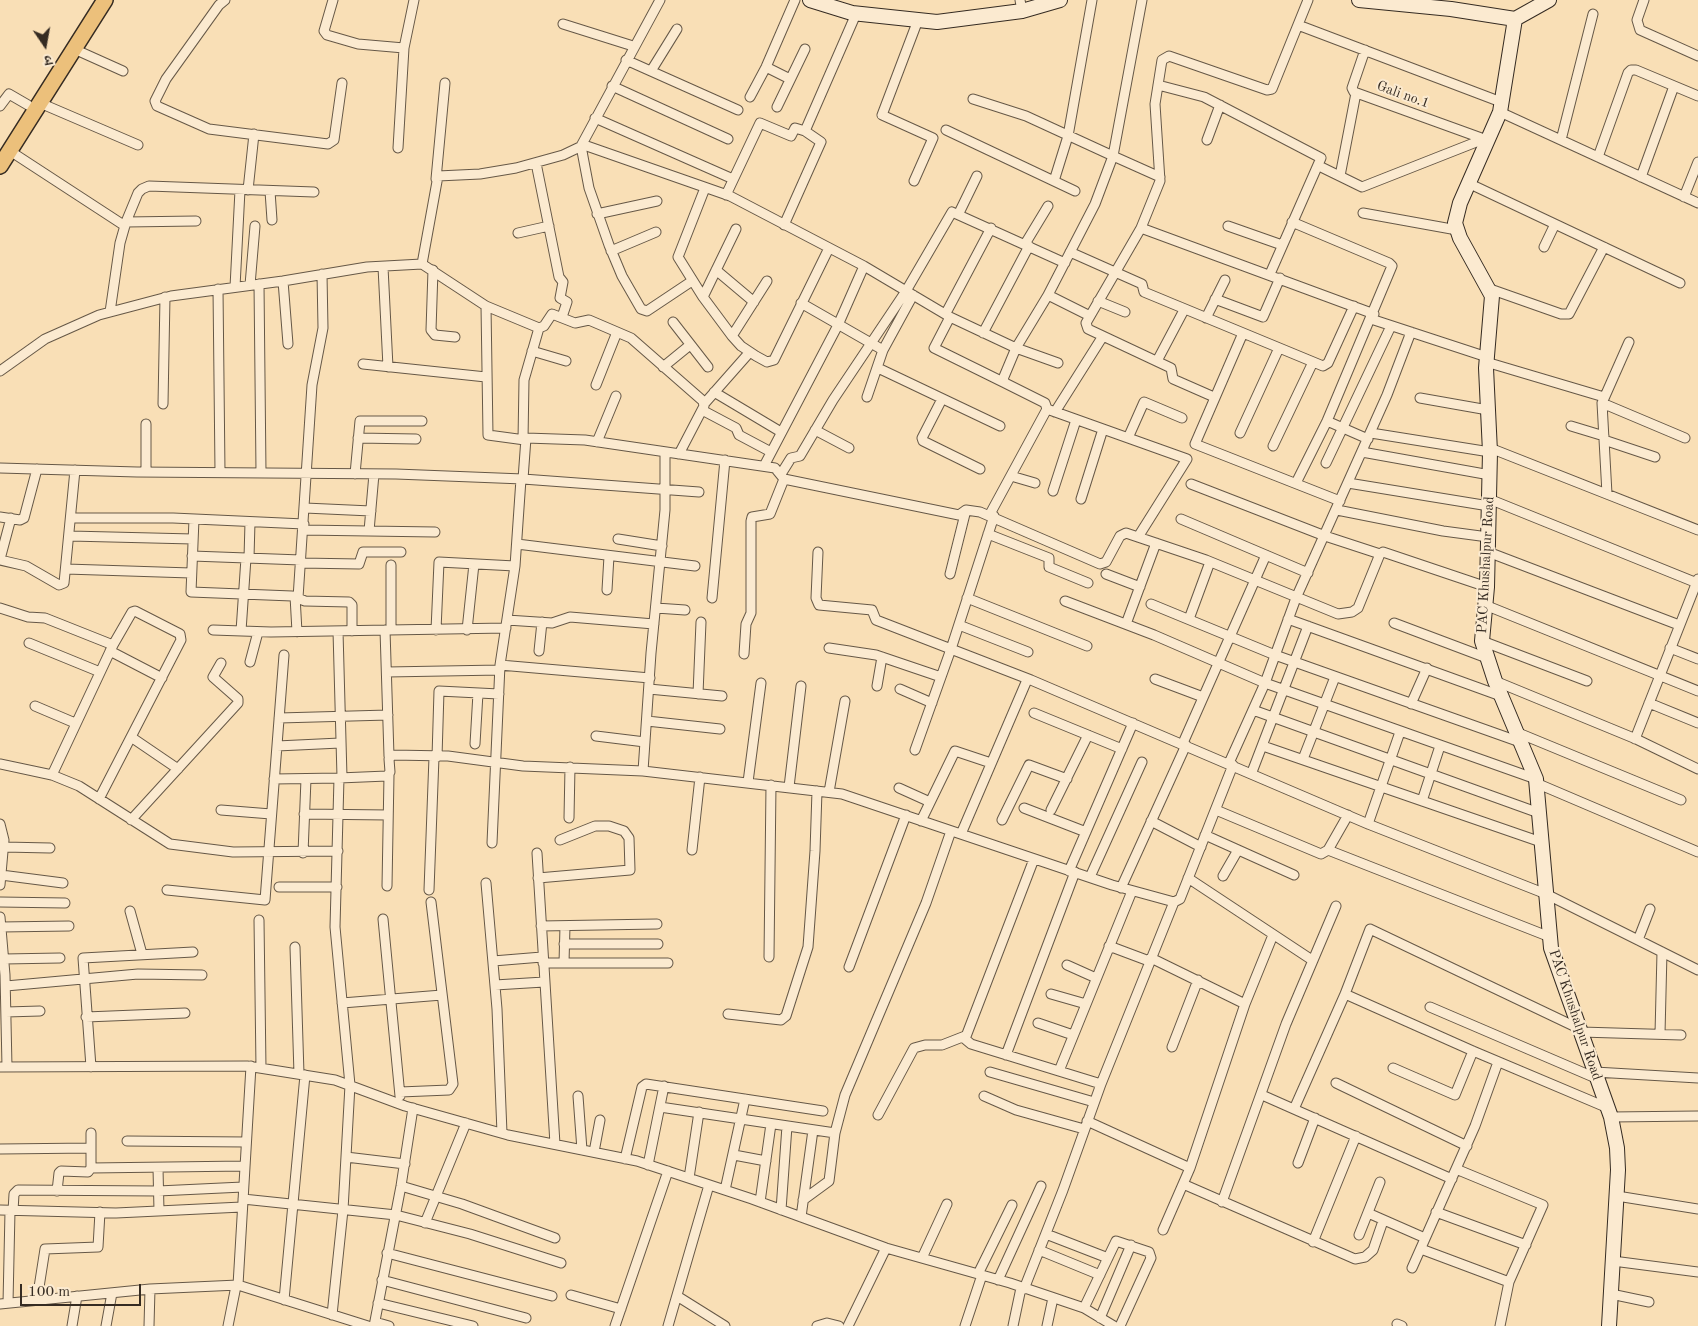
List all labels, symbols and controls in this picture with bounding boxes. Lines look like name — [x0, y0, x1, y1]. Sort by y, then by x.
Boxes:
north arrow — [20, 20, 70, 70]
text: उ — [43, 52, 53, 67]
street label: Gali no.1 — [1374, 78, 1432, 112]
street label: PAC Khushalpur Road — [1474, 496, 1498, 634]
street label: PAC Khushalpur Road — [1545, 947, 1605, 1083]
scale bar — [22, 1274, 144, 1306]
text: 100 m — [28, 1285, 70, 1300]

